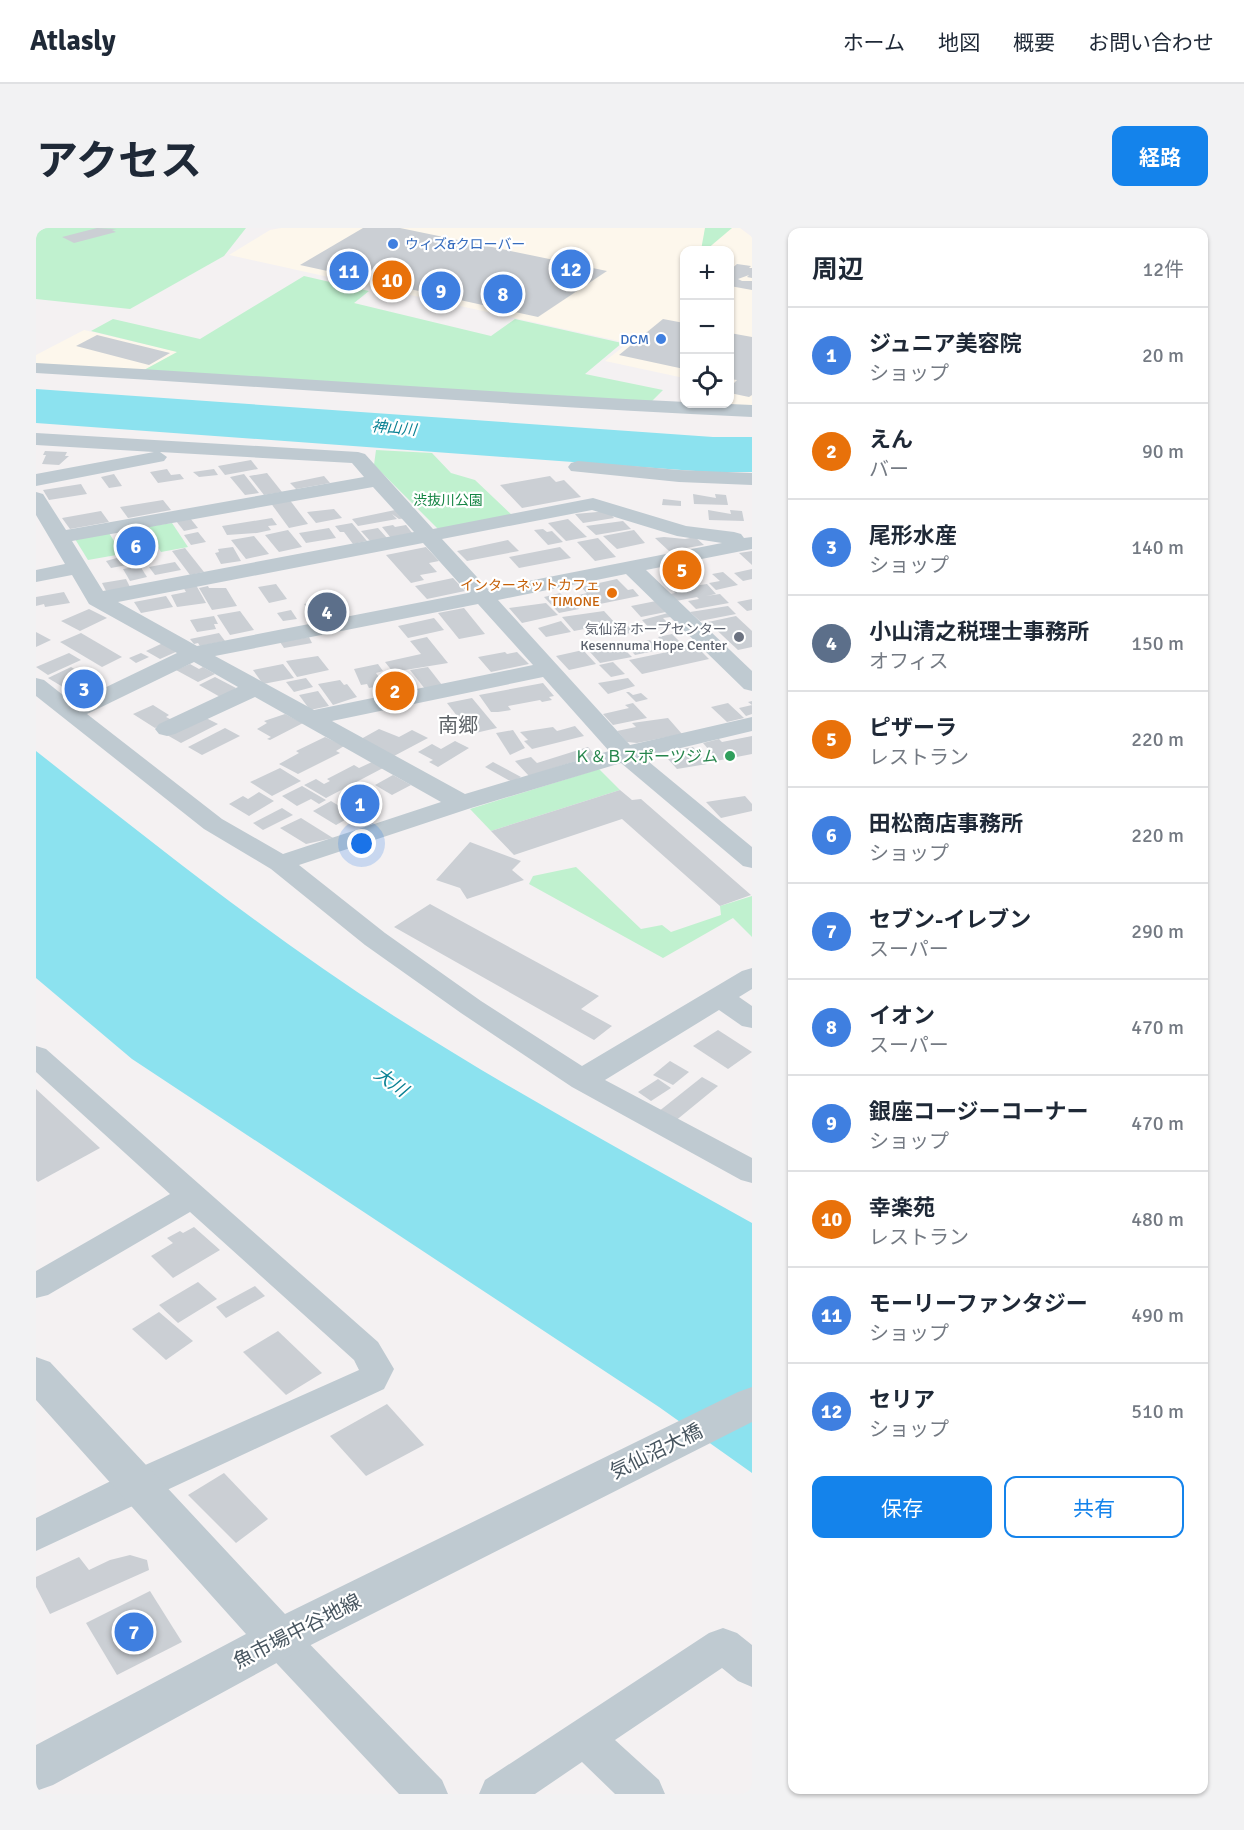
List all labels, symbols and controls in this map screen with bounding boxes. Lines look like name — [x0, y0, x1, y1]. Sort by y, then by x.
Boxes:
text: Atlasly — [30, 24, 116, 58]
text: ホーム — [843, 30, 905, 56]
text: 地図 — [938, 30, 980, 56]
text: 概要 — [1013, 30, 1055, 56]
text: お問い合わせ — [1088, 30, 1214, 56]
button: 経路 — [1112, 126, 1208, 186]
text: アクセス — [36, 136, 202, 187]
place label: ウィズ&クローバー — [405, 236, 526, 253]
marker: ウィズ&クローバー — [386, 237, 400, 251]
pin: 12 — [552, 246, 590, 291]
map controls — [680, 246, 734, 408]
button: + — [680, 246, 734, 300]
pin: 11 — [330, 248, 368, 294]
text: 周辺 — [812, 254, 864, 286]
pin: 10 — [372, 257, 412, 302]
text: 12件 — [1142, 257, 1184, 282]
pin: 9 — [422, 268, 460, 314]
pin: 8 — [484, 272, 522, 316]
button: − — [680, 300, 734, 354]
text: ジュニア美容院 — [869, 330, 1021, 357]
place label: DCM — [620, 331, 649, 348]
marker: DCM — [654, 332, 668, 346]
text: 1 — [826, 343, 837, 368]
text: 20 m — [1142, 343, 1184, 368]
button: locate — [680, 354, 734, 408]
text: ショップ — [869, 361, 949, 386]
water label: 神山川 — [371, 417, 419, 439]
text: えん — [869, 426, 913, 453]
text: 2 — [826, 439, 837, 464]
text: 90 m — [1142, 439, 1184, 464]
text: バー — [869, 457, 909, 482]
park label: 渋抜川公園 — [413, 492, 483, 509]
text: 尾形水産 — [869, 522, 957, 549]
pin: 6 — [116, 524, 156, 568]
text: 3 — [826, 535, 837, 560]
text: 140 m — [1131, 535, 1184, 560]
pin: 5 — [662, 548, 702, 592]
text: ショップ — [869, 553, 949, 578]
place label: インターネットカフェ TIMONE — [460, 577, 600, 610]
marker: インターネットカフェ TIMONE — [605, 586, 619, 600]
pin: 4 — [308, 590, 346, 634]
text: 小山清之税理士事務所 — [869, 618, 1089, 645]
place label: 気仙沼 ホープセンター Kesennuma Hope Center — [580, 621, 728, 654]
marker: 気仙沼 ホープセンター Kesennuma Hope Center — [732, 630, 746, 644]
text: 4 — [826, 631, 837, 656]
text: 150 m — [1131, 631, 1184, 656]
text: オフィス — [869, 649, 949, 674]
pin: 3 — [64, 666, 104, 712]
pin: 2 — [376, 668, 414, 714]
district label: 南郷 — [438, 713, 478, 738]
text: ピザーラ — [869, 714, 957, 741]
text: 5 — [826, 727, 837, 752]
text: 220 m — [1131, 727, 1184, 752]
text: レストラン — [869, 745, 969, 770]
place label: Ｋ＆Ｂスポーツジム — [574, 747, 718, 767]
marker: Ｋ＆Ｂスポーツジム — [723, 749, 737, 763]
pin: 1 — [340, 782, 380, 826]
text: 田松商店事務所 — [869, 810, 1023, 837]
text: 6 — [826, 823, 837, 848]
text: 220 m — [1131, 823, 1184, 848]
your location — [347, 829, 376, 858]
text: ショップ — [869, 841, 949, 866]
text: セブン-イレブン — [869, 906, 1031, 933]
text: 7 — [826, 919, 837, 944]
text: 290 m — [1131, 919, 1184, 944]
text: スーパー — [869, 937, 949, 962]
text: イオン — [869, 1002, 935, 1029]
text: 8 — [826, 1015, 837, 1040]
text: 470 m — [1131, 1015, 1184, 1040]
text: スーパー — [869, 1033, 949, 1058]
water label: 大川 — [370, 1063, 414, 1102]
text: 銀座コージーコーナー — [869, 1098, 1089, 1125]
text: 9 — [826, 1111, 837, 1136]
text: 470 m — [1131, 1111, 1184, 1136]
text: ショップ — [869, 1129, 949, 1154]
text: 幸楽苑 — [869, 1194, 935, 1221]
text: 10 — [821, 1207, 842, 1232]
text: 480 m — [1131, 1207, 1184, 1232]
text: レストラン — [869, 1225, 969, 1250]
text: モーリーファンタジー — [869, 1290, 1088, 1317]
text: 11 — [821, 1303, 842, 1328]
text: 490 m — [1131, 1303, 1184, 1328]
text: ショップ — [869, 1321, 949, 1346]
text: セリア — [869, 1386, 935, 1413]
text: 12 — [821, 1399, 842, 1424]
text: 510 m — [1131, 1399, 1184, 1424]
text: ショップ — [869, 1417, 949, 1442]
street label: 気仙沼大橋 — [606, 1418, 707, 1485]
button: 保存 — [812, 1476, 992, 1538]
button: 共有 — [1004, 1476, 1184, 1538]
street label: 魚市場中谷地線 — [229, 1589, 365, 1674]
pin: 7 — [114, 1610, 154, 1654]

